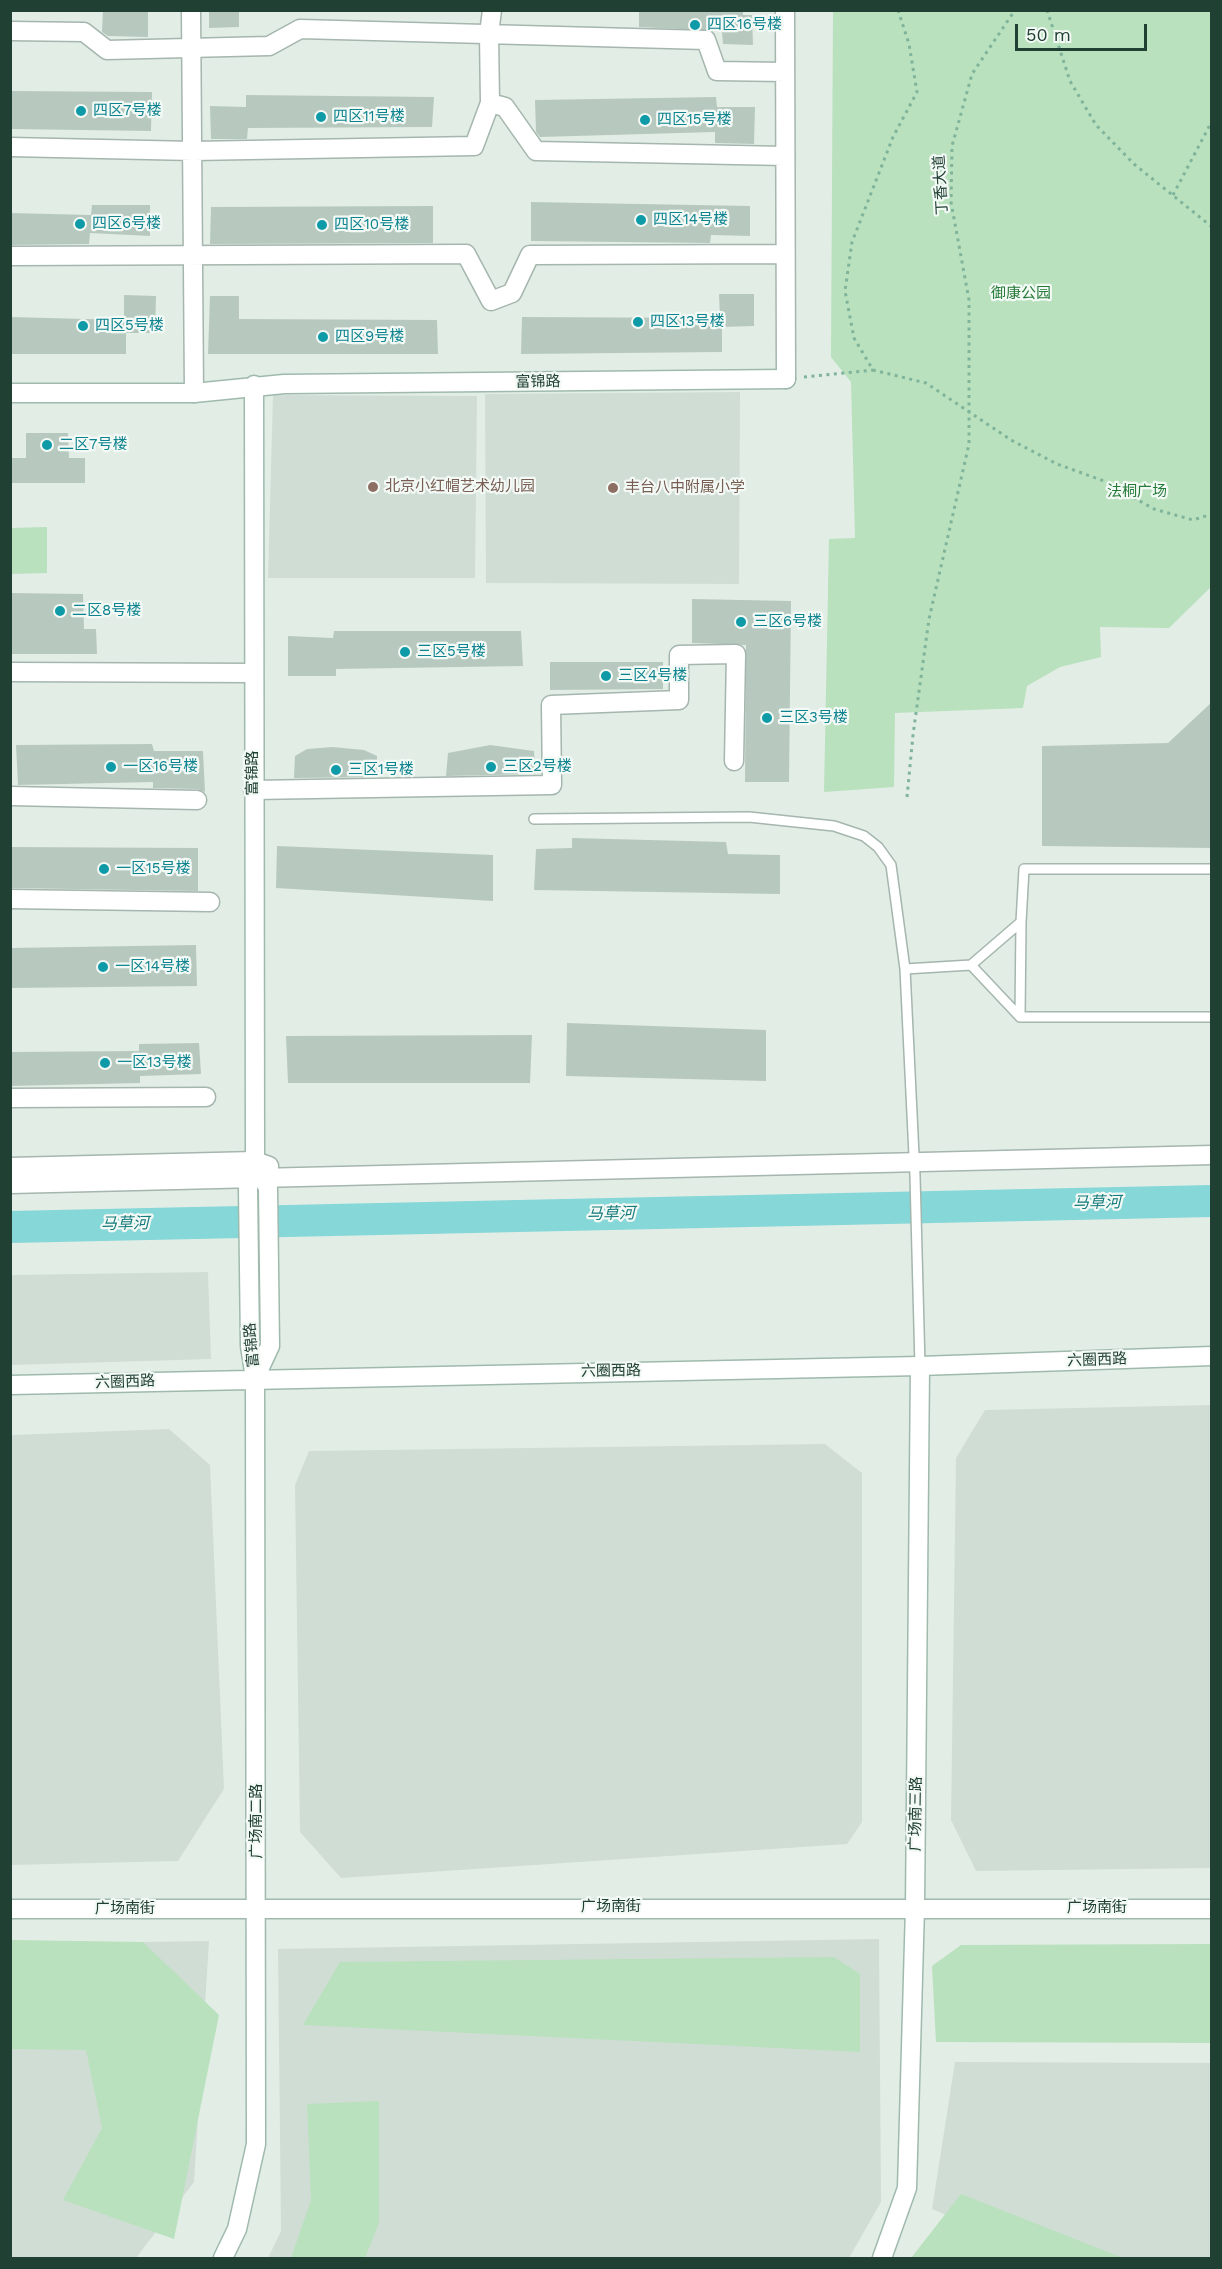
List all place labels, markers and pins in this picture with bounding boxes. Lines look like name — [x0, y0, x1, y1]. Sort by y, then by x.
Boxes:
place label: 四区16号楼 — [707, 16, 782, 34]
marker: 四区16号楼 — [688, 18, 702, 32]
place label: 四区7号楼 — [93, 102, 161, 120]
marker: 四区7号楼 — [74, 104, 88, 118]
place label: 四区11号楼 — [333, 108, 405, 126]
marker: 四区11号楼 — [314, 110, 328, 124]
place label: 四区15号楼 — [657, 111, 732, 129]
marker: 四区15号楼 — [638, 113, 652, 127]
place label: 四区14号楼 — [653, 211, 728, 229]
marker: 四区14号楼 — [634, 213, 648, 227]
place label: 四区6号楼 — [92, 215, 161, 233]
place label: 四区10号楼 — [334, 216, 409, 234]
marker: 四区6号楼 — [73, 217, 87, 231]
marker: 四区10号楼 — [315, 218, 329, 232]
place label: 四区13号楼 — [650, 313, 725, 331]
marker: 四区13号楼 — [631, 315, 645, 329]
place label: 四区5号楼 — [95, 317, 164, 335]
marker: 四区5号楼 — [76, 319, 90, 333]
place label: 四区9号楼 — [335, 328, 404, 346]
marker: 四区9号楼 — [316, 330, 330, 344]
place label: 二区7号楼 — [59, 436, 127, 454]
marker: 二区7号楼 — [40, 438, 54, 452]
place label: 北京小红帽艺术幼儿园 — [385, 478, 535, 496]
place label: 丰台八中附属小学 — [625, 479, 745, 497]
marker: 北京小红帽艺术幼儿园 — [366, 480, 380, 494]
marker: 丰台八中附属小学 — [606, 481, 620, 495]
place label: 二区8号楼 — [72, 602, 141, 620]
marker: 二区8号楼 — [53, 604, 67, 618]
place label: 三区6号楼 — [753, 613, 822, 631]
marker: 三区6号楼 — [734, 615, 748, 629]
place label: 三区5号楼 — [417, 643, 486, 661]
marker: 三区5号楼 — [398, 645, 412, 659]
place label: 三区4号楼 — [618, 667, 687, 685]
marker: 三区4号楼 — [599, 669, 613, 683]
place label: 三区3号楼 — [779, 709, 848, 727]
marker: 三区3号楼 — [760, 711, 774, 725]
place label: 一区16号楼 — [123, 758, 198, 776]
place label: 三区2号楼 — [503, 758, 572, 776]
marker: 一区16号楼 — [104, 760, 118, 774]
marker: 三区2号楼 — [484, 760, 498, 774]
place label: 三区1号楼 — [348, 761, 414, 779]
marker: 三区1号楼 — [329, 763, 343, 777]
place label: 一区15号楼 — [116, 860, 191, 878]
marker: 一区15号楼 — [97, 862, 111, 876]
place label: 一区14号楼 — [115, 958, 190, 976]
marker: 一区14号楼 — [96, 960, 110, 974]
place label: 一区13号楼 — [117, 1054, 192, 1072]
marker: 一区13号楼 — [98, 1056, 112, 1070]

